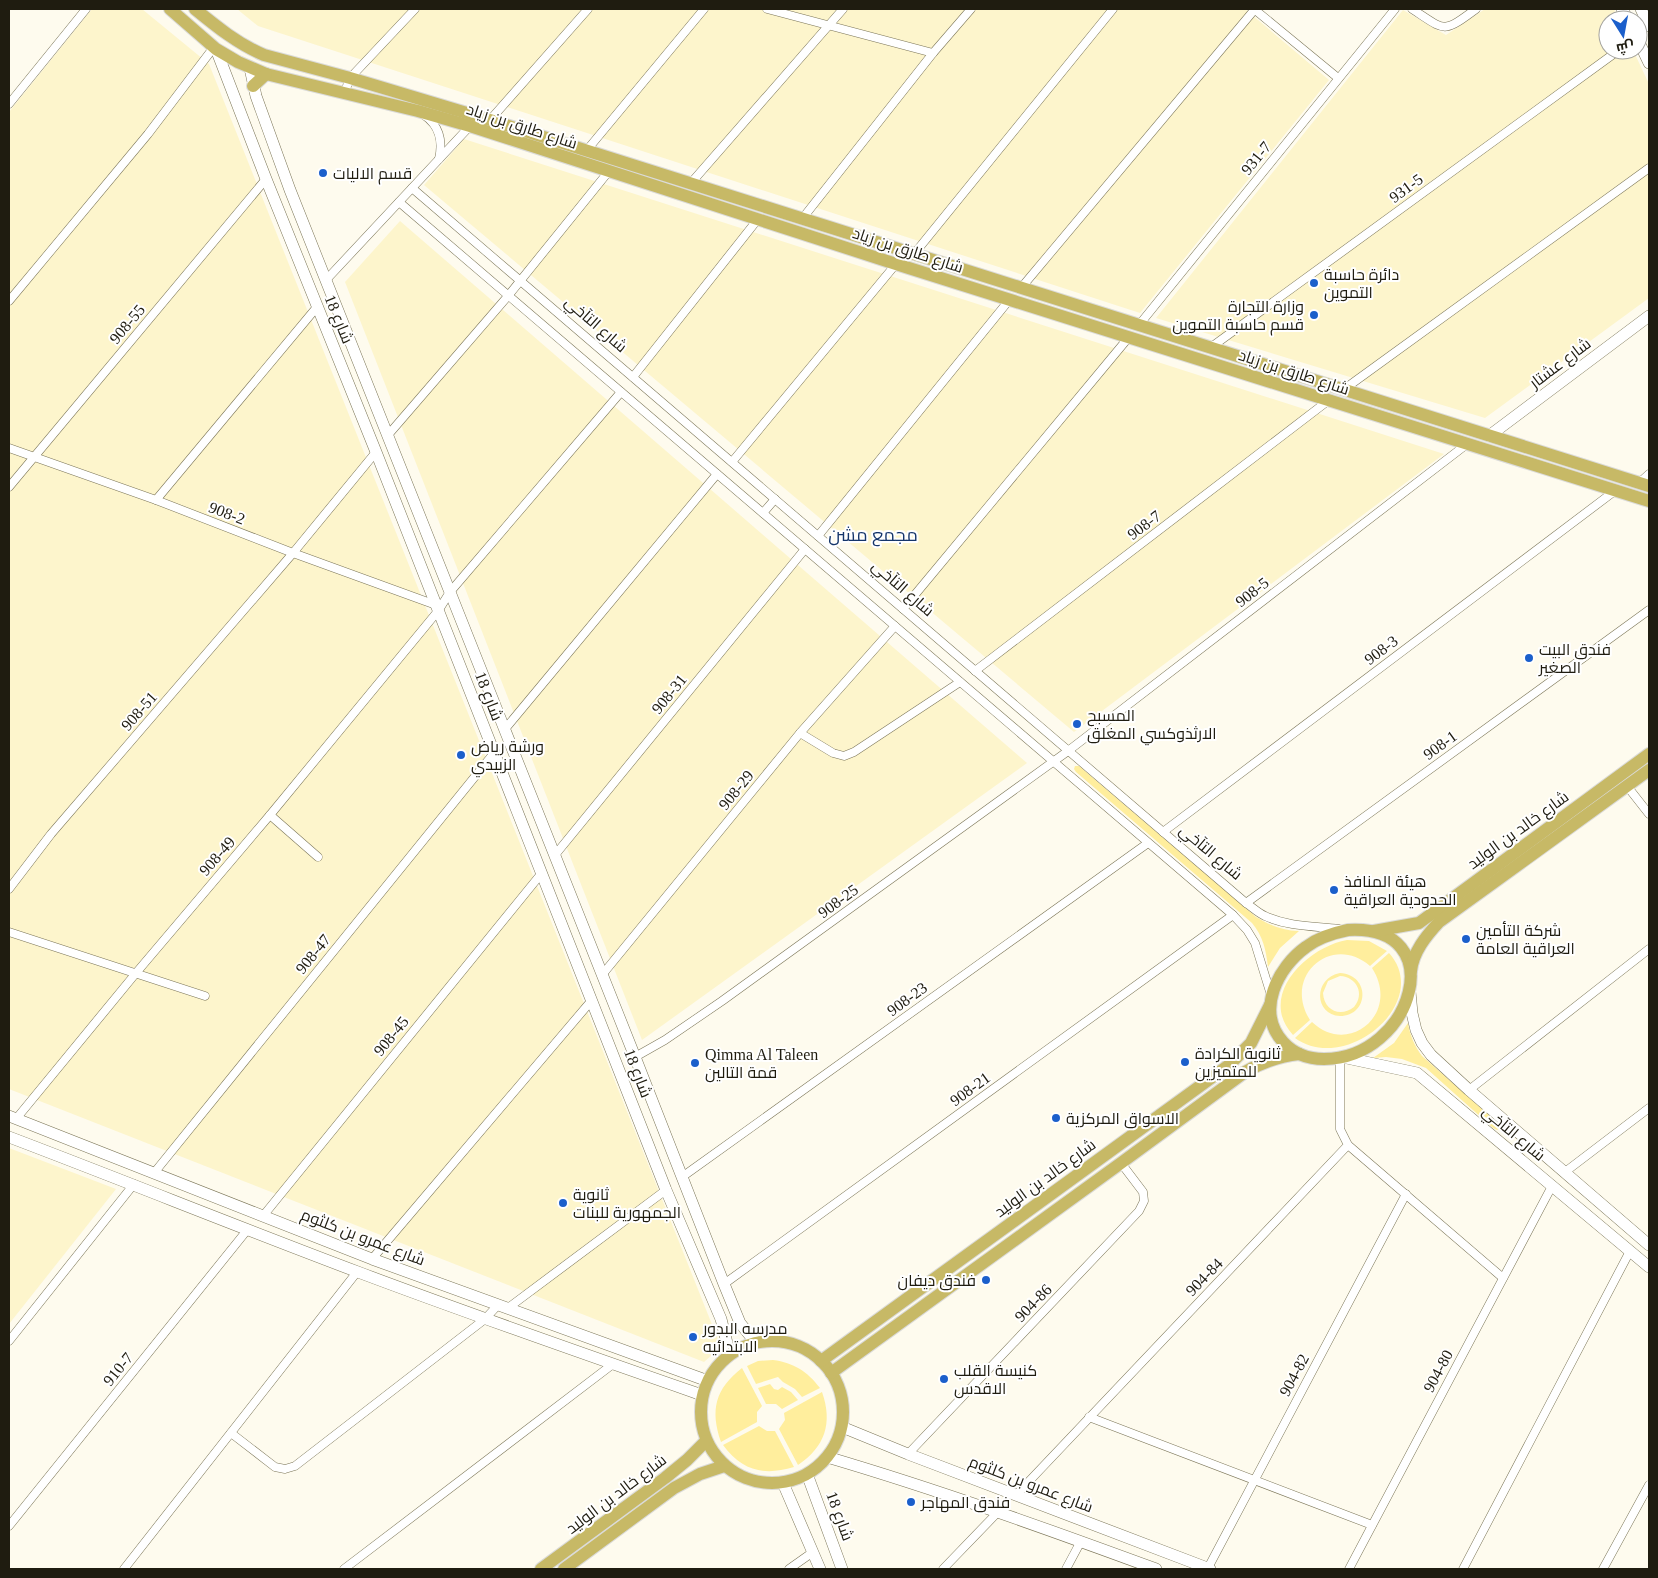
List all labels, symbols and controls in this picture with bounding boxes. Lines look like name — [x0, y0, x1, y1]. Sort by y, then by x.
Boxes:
north arrow — [1598, 10, 1648, 60]
text: ش — [1615, 37, 1636, 57]
street label: شارع طارق بن زياد — [464, 100, 579, 155]
street label: 931-7 — [1238, 138, 1274, 178]
place label: قسم الاليات — [333, 165, 412, 185]
marker: قسم الاليات — [317, 167, 329, 179]
street label: 931-5 — [1386, 170, 1426, 206]
street label: شارع طارق بن زياد — [850, 224, 965, 279]
place label: دائرة حاسبة التموين — [1324, 266, 1399, 303]
marker: دائرة حاسبة التموين — [1308, 277, 1320, 289]
street label: شارع 18 — [319, 292, 356, 347]
street label: شارع التآخي — [558, 293, 630, 359]
place label: وزارة التجارة قسم حاسبة التموين — [1172, 298, 1304, 336]
street label: 908-55 — [106, 301, 148, 347]
marker: وزارة التجارة قسم حاسبة التموين — [1308, 309, 1320, 321]
street label: شارع عشتار — [1525, 335, 1596, 394]
street label: شارع طارق بن زياد — [1236, 346, 1351, 401]
street label: 908-2 — [207, 498, 247, 528]
street label: 908-7 — [1124, 507, 1164, 543]
district label: مجمع مشن — [828, 525, 918, 547]
street label: شارع التآخي — [865, 557, 937, 623]
street label: 908-5 — [1232, 574, 1272, 610]
street label: 908-3 — [1361, 632, 1401, 668]
place label: فندق البيت الصغير — [1538, 641, 1611, 677]
marker: فندق البيت الصغير — [1523, 652, 1535, 664]
street label: شارع 18 — [469, 669, 506, 724]
street label: 908-31 — [648, 671, 690, 717]
street label: 908-51 — [118, 688, 160, 734]
place label: المسبح الارثذوكسي المغلق — [1087, 707, 1217, 746]
marker: المسبح الارثذوكسي المغلق — [1071, 718, 1083, 730]
street label: 908-1 — [1420, 727, 1460, 763]
place label: ورشة رياض الزبيدي — [471, 738, 544, 778]
marker: ورشة رياض الزبيدي — [455, 749, 467, 761]
street label: 908-29 — [715, 767, 757, 813]
street label: شارع خالد بن الوليد — [1464, 788, 1574, 875]
street label: شارع التآخي — [1173, 821, 1246, 887]
street label: 908-49 — [196, 833, 238, 879]
place label: هيئة المنافذ الحدودية العراقية — [1344, 873, 1457, 909]
street label: 908-25 — [815, 881, 861, 921]
marker: هيئة المنافذ الحدودية العراقية — [1328, 884, 1340, 896]
place label: شركة التأمين العراقية العامة — [1476, 921, 1575, 958]
street label: 908-47 — [292, 931, 334, 977]
marker: شركة التأمين العراقية العامة — [1460, 933, 1472, 945]
street label: 908-23 — [884, 979, 930, 1019]
street label: 908-45 — [370, 1013, 412, 1059]
place label: ثانوية الكرادة للمتميزين — [1195, 1045, 1281, 1082]
street label: شارع 18 — [618, 1046, 655, 1101]
place label: Qimma Al Taleen قمة التالين — [705, 1046, 818, 1083]
marker: ثانوية الكرادة للمتميزين — [1179, 1056, 1191, 1068]
marker: Qimma Al Taleen قمة التالين — [689, 1057, 701, 1069]
street label: 908-21 — [947, 1069, 993, 1109]
street label: شارع التآخي — [1476, 1102, 1549, 1168]
place label: الاسواق المركزية — [1066, 1110, 1179, 1129]
marker: الاسواق المركزية — [1050, 1112, 1062, 1124]
street label: شارع خالد بن الوليد — [991, 1136, 1101, 1223]
place label: ثانوية الجمهورية للبنات — [573, 1186, 681, 1223]
marker: ثانوية الجمهورية للبنات — [557, 1197, 569, 1209]
street label: شارع عمرو بن كلثوم — [298, 1206, 427, 1271]
street label: 904-84 — [1182, 1255, 1226, 1299]
place label: فندق ديفان — [898, 1272, 976, 1291]
marker: فندق ديفان — [980, 1274, 992, 1286]
street label: 904-86 — [1011, 1281, 1055, 1325]
place label: مدرسه البدور الابتدائيه — [702, 1320, 787, 1356]
marker: مدرسه البدور الابتدائيه — [687, 1331, 699, 1343]
street label: 904-80 — [1420, 1347, 1456, 1395]
street label: 910-7 — [100, 1349, 136, 1389]
street label: 904-82 — [1276, 1351, 1312, 1399]
place label: كنيسة القلب الاقدس — [954, 1362, 1037, 1399]
marker: كنيسة القلب الاقدس — [938, 1373, 950, 1385]
street label: شارع خالد بن الوليد — [563, 1451, 671, 1539]
street label: شارع عمرو بن كلثوم — [966, 1453, 1095, 1518]
street label: شارع 18 — [820, 1489, 857, 1544]
place label: فندق المهاجر — [920, 1494, 1010, 1513]
marker: فندق المهاجر — [905, 1496, 917, 1508]

